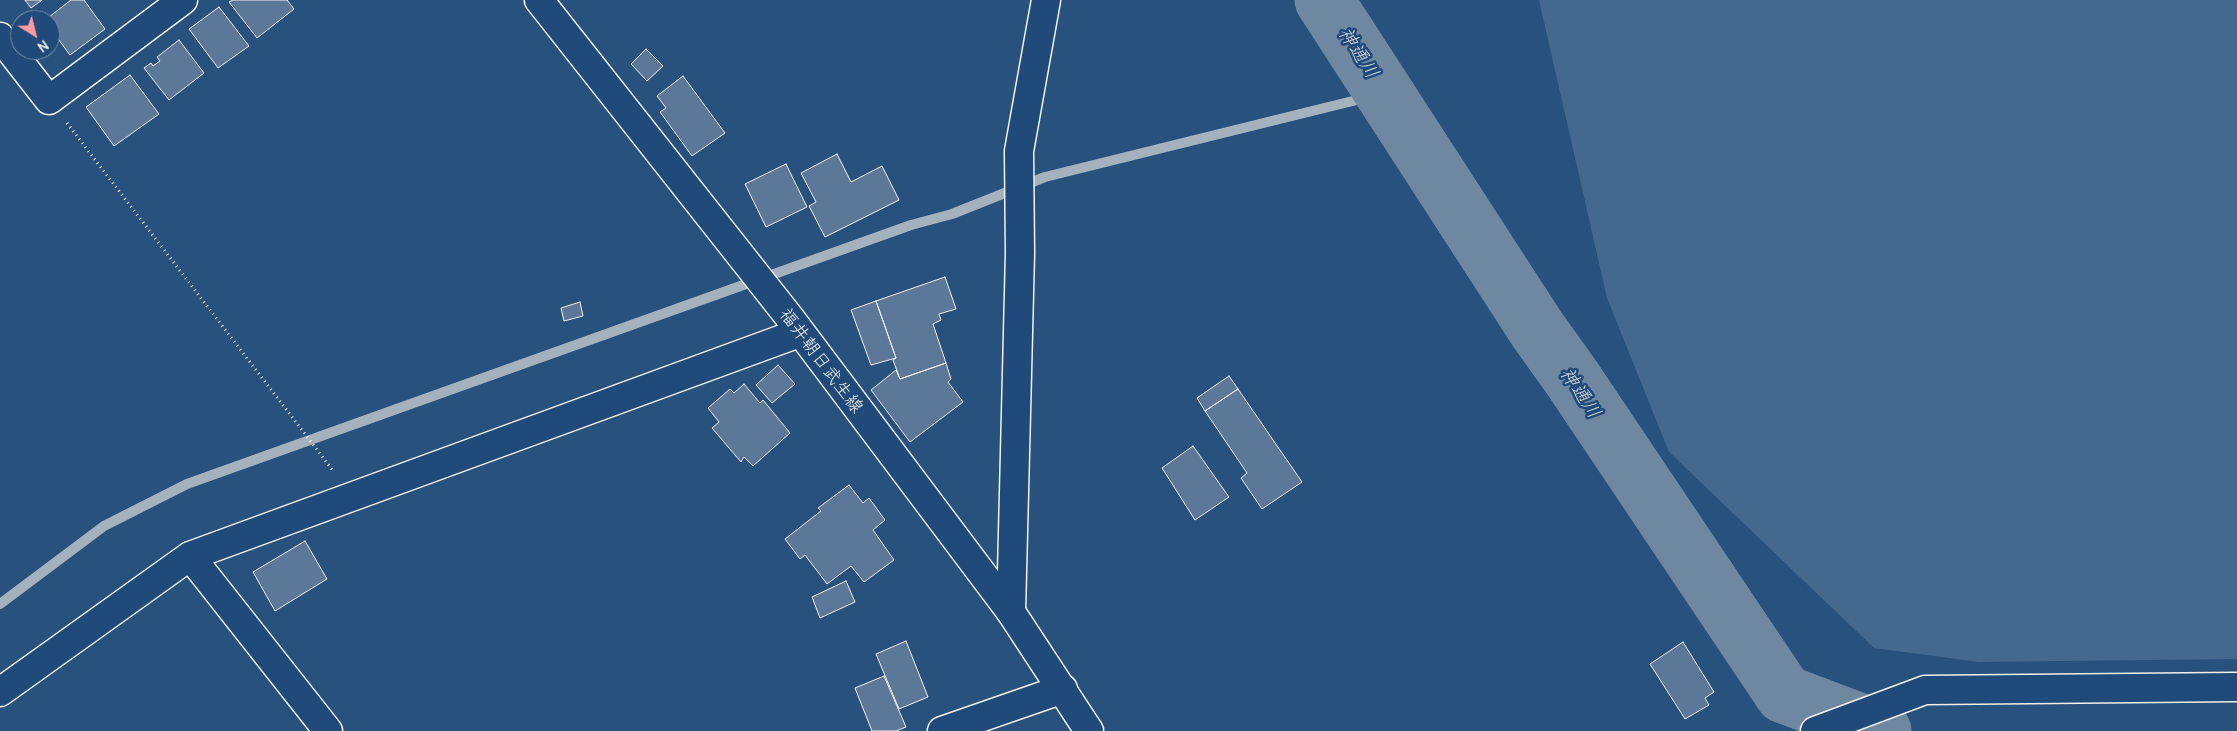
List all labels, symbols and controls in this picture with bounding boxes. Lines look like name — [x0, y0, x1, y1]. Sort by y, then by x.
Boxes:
north arrow — [10, 10, 60, 60]
water label: 神通川 — [1333, 23, 1383, 83]
text: N — [34, 36, 52, 56]
street label: 福井朝日武生線 — [774, 304, 868, 418]
water label: 神通川 — [1555, 363, 1605, 423]

